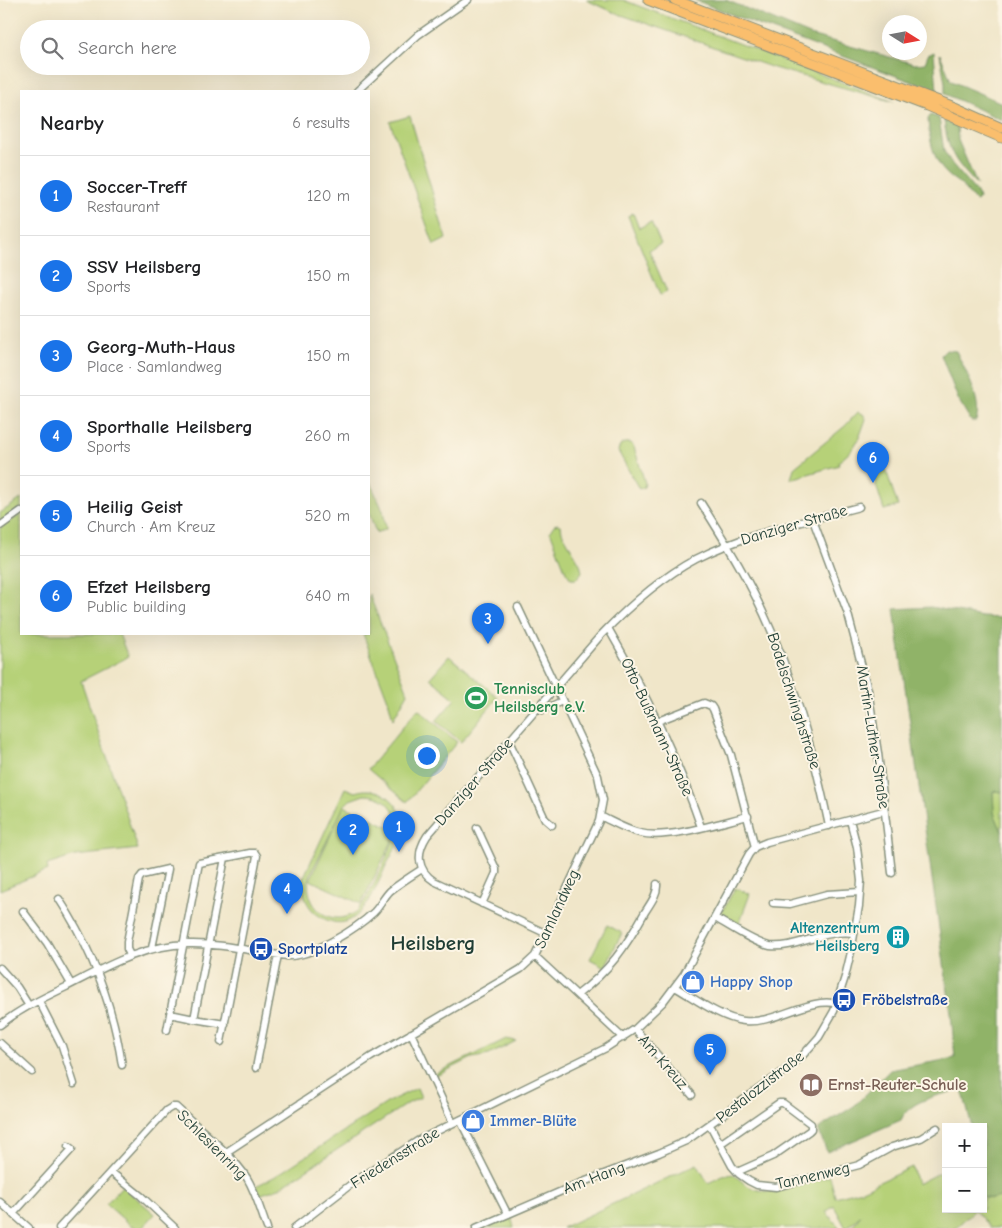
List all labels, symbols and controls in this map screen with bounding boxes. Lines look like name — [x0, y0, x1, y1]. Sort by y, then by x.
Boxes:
north arrow — [882, 15, 927, 60]
search box — [20, 20, 370, 75]
icon: search — [38, 34, 66, 62]
text: Search here — [78, 37, 177, 59]
text: Nearby — [40, 111, 104, 135]
text: 6 results — [292, 114, 350, 132]
text: Soccer-Treff — [87, 176, 186, 198]
text: 1 — [53, 187, 59, 205]
text: 120 m — [307, 187, 350, 205]
text: Restaurant — [87, 198, 159, 216]
text: SSV Heilsberg — [87, 256, 202, 278]
text: 2 — [52, 267, 60, 285]
text: 150 m — [307, 267, 350, 285]
text: Sports — [87, 278, 130, 296]
text: Georg-Muth-Haus — [87, 336, 235, 358]
text: 3 — [52, 347, 60, 365]
text: 150 m — [307, 347, 350, 365]
text: Place · Samlandweg — [87, 358, 222, 376]
text: Sporthalle Heilsberg — [87, 416, 253, 438]
text: 4 — [52, 427, 60, 445]
text: 260 m — [305, 427, 350, 445]
text: Sports — [87, 438, 130, 456]
pin: 6 — [857, 442, 889, 483]
text: Heilig Geist — [87, 496, 182, 518]
street label: Danziger Straße — [739, 501, 849, 549]
text: 5 — [52, 507, 60, 525]
text: 520 m — [305, 507, 350, 525]
text: Church · Am Kreuz — [87, 518, 215, 536]
text: Efzet Heilsberg — [87, 576, 211, 598]
text: 6 — [52, 587, 60, 605]
text: 640 m — [305, 587, 350, 605]
text: Public building — [87, 598, 186, 616]
pin: 3 — [472, 603, 504, 644]
street label: Bodelschwinghstraße — [763, 631, 825, 771]
street label: Otto-Bußmann-Straße — [617, 655, 697, 799]
street label: Martin-Luther-Straße — [853, 664, 893, 810]
place label: Tennisclub Heilsberg e.V. — [494, 680, 585, 716]
sports icon: Tennisclub Heilsberg e.V. — [463, 685, 489, 711]
street label: Danziger Straße — [431, 735, 517, 829]
your location — [414, 743, 440, 769]
pin: 1 — [383, 811, 415, 852]
pin: 2 — [337, 814, 369, 855]
street label: Samlandweg — [531, 867, 583, 951]
pin: 4 — [271, 873, 303, 914]
place label: Altenzentrum Heilsberg — [790, 919, 880, 955]
building icon: Altenzentrum Heilsberg — [885, 924, 911, 950]
district label: Heilsberg — [391, 931, 475, 955]
bus stop icon: Sportplatz — [248, 936, 274, 962]
place label: Sportplatz — [278, 940, 348, 958]
shop icon: Happy Shop — [680, 969, 706, 995]
place label: Happy Shop — [710, 973, 793, 991]
bus stop icon: Fröbelstraße — [831, 987, 857, 1013]
place label: Fröbelstraße — [862, 991, 948, 1009]
street label: Am Kreuz — [635, 1031, 691, 1093]
pin: 5 — [694, 1034, 726, 1075]
street label: Pestalozzistraße — [713, 1047, 807, 1127]
library icon: Ernst-Reuter-Schule — [798, 1072, 824, 1098]
place label: Ernst-Reuter-Schule — [828, 1076, 967, 1094]
street label: Schlesienring — [173, 1106, 251, 1184]
shop icon: Immer-Blüte — [460, 1108, 486, 1134]
place label: Immer-Blüte — [490, 1112, 577, 1130]
map controls — [942, 1123, 987, 1213]
button: + — [942, 1123, 987, 1168]
street label: Friedensstraße — [347, 1124, 443, 1192]
street label: Am Hang — [560, 1158, 628, 1198]
street label: Tannenweg — [774, 1159, 852, 1193]
button: − — [942, 1168, 987, 1213]

